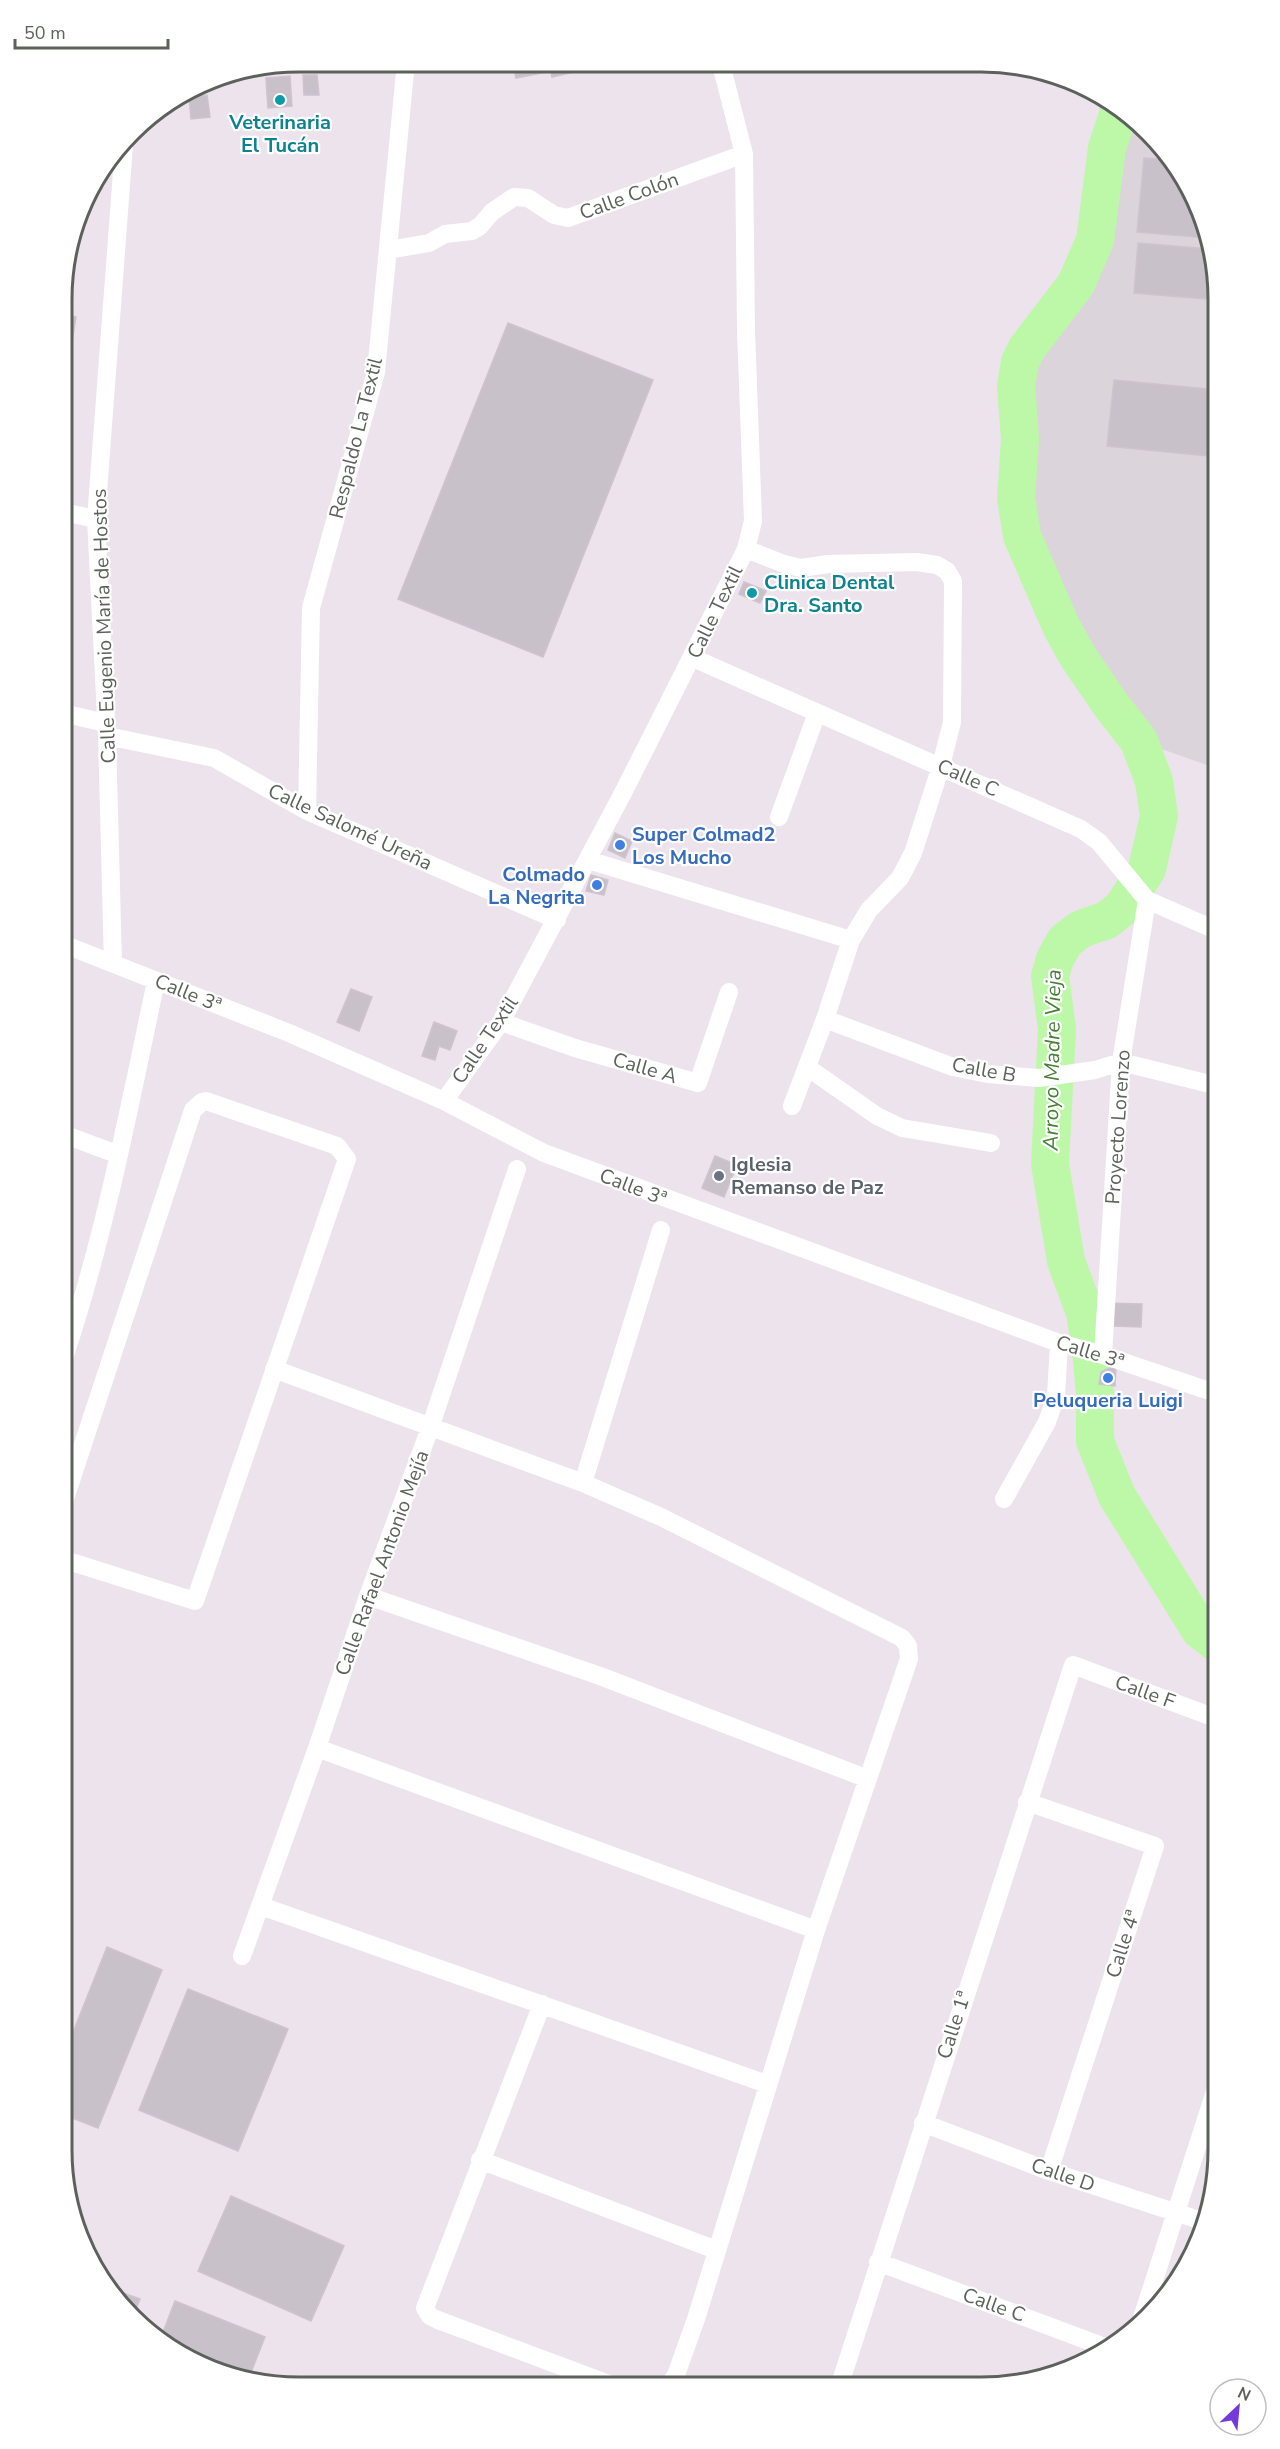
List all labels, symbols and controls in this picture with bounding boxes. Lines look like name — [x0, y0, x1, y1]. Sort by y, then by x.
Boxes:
scale bar — [15, 12, 168, 50]
text: 50 m — [24, 21, 66, 45]
marker: Veterinaria El Tucán — [273, 93, 287, 107]
place label: Veterinaria El Tucán — [228, 109, 331, 159]
street label: Calle Colón — [576, 166, 682, 226]
street label: Respaldo La Textil — [323, 355, 389, 521]
street label: Calle Eugenio María de Hostos — [86, 488, 122, 764]
street label: Calle Textil — [681, 561, 749, 663]
place label: Clinica Dental Dra. Santo — [764, 569, 895, 619]
marker: Clinica Dental Dra. Santo — [745, 586, 759, 600]
street label: Calle C — [933, 753, 1003, 803]
street label: Calle Salomé Ureña — [264, 777, 436, 877]
place label: Super Colmad2 Los Mucho — [632, 821, 776, 871]
marker: Super Colmad2 Los Mucho — [613, 838, 627, 852]
place label: Colmado La Negrita — [488, 861, 585, 911]
marker: Colmado La Negrita — [590, 878, 604, 892]
street label: Calle 3ª — [151, 967, 225, 1019]
water label: Arroyo Madre Vieja — [1036, 969, 1068, 1152]
street label: Calle Textil — [446, 991, 524, 1089]
street label: Calle A — [610, 1046, 681, 1090]
street label: Proyecto Lorenzo — [1099, 1049, 1137, 1205]
street label: Calle B — [950, 1051, 1018, 1089]
place label: Iglesia Remanso de Paz — [731, 1151, 883, 1201]
street label: Calle 3ª — [596, 1162, 670, 1212]
marker: Iglesia Remanso de Paz — [712, 1169, 726, 1183]
street label: Calle 3ª — [1053, 1329, 1127, 1375]
marker: Peluqueria Luigi — [1101, 1371, 1115, 1385]
place label: Peluqueria Luigi — [1033, 1387, 1183, 1414]
street label: Calle Rafael Antonio Mejía — [329, 1447, 435, 1679]
street label: Calle F — [1111, 1669, 1179, 1715]
street label: Calle 4ª — [1099, 1907, 1147, 1981]
street label: Calle 1ª — [930, 1988, 978, 2062]
street label: Calle D — [1027, 2151, 1099, 2199]
street label: Calle C — [959, 2281, 1029, 2329]
north arrow — [1208, 2377, 1268, 2437]
text: N — [1234, 2382, 1254, 2407]

